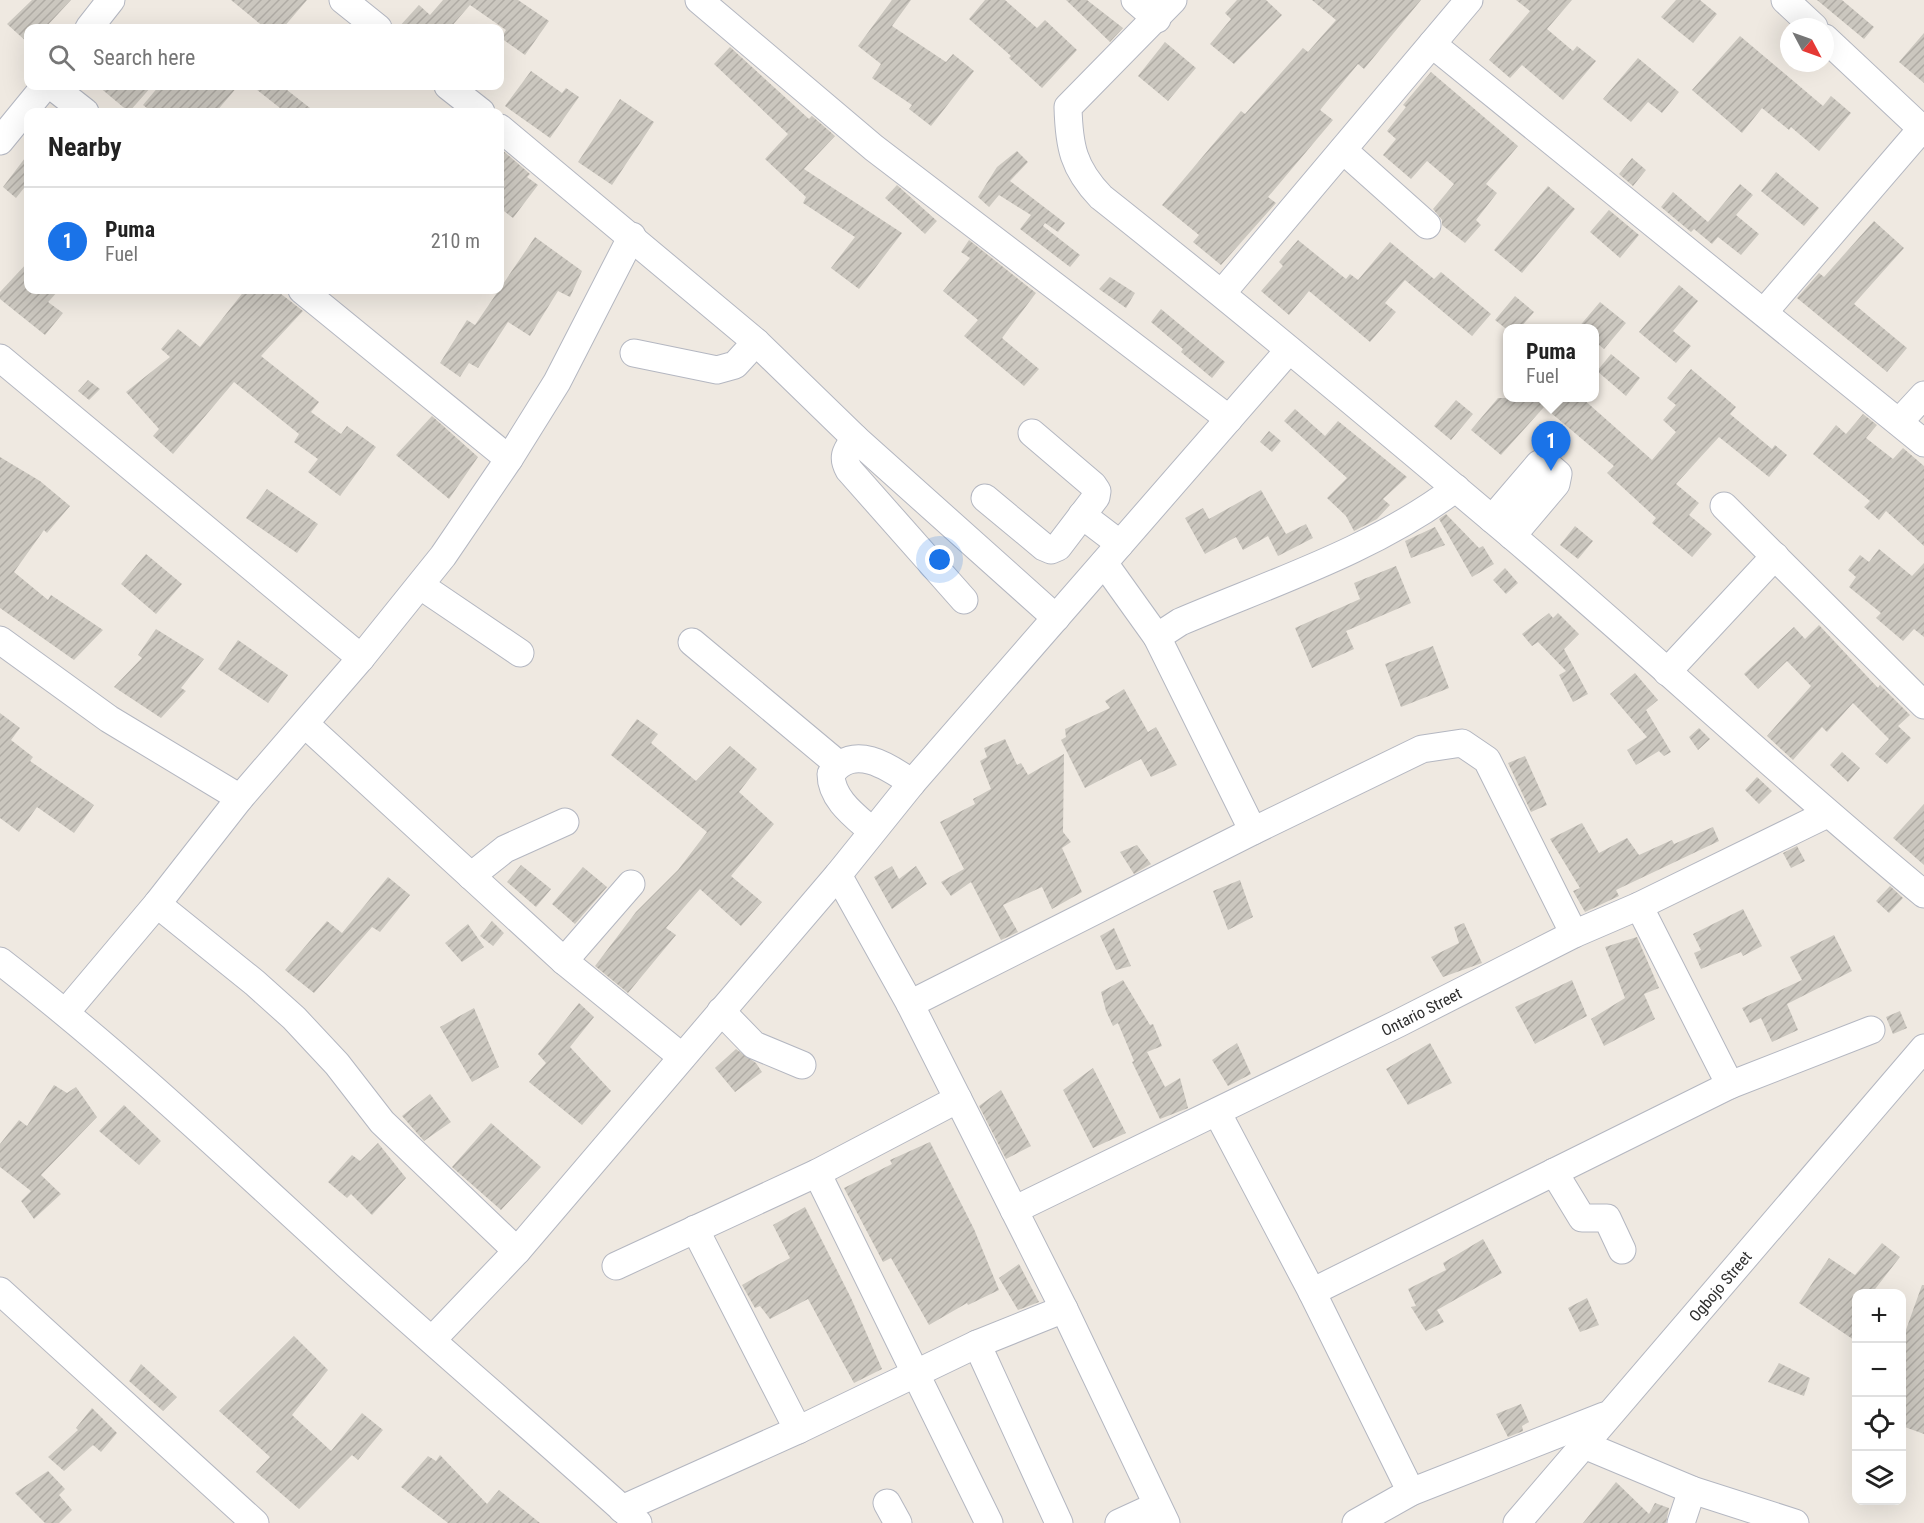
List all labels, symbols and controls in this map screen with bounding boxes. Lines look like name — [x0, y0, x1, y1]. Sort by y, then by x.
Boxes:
north arrow — [1780, 18, 1834, 72]
search box — [24, 24, 504, 90]
icon: search — [45, 41, 78, 74]
text: Search here — [93, 45, 195, 70]
text: Nearby — [48, 132, 122, 162]
text: Puma — [105, 217, 155, 242]
text: 1 — [62, 229, 73, 253]
text: 210 m — [431, 229, 480, 253]
text: Fuel — [105, 242, 138, 266]
popup — [1503, 324, 1599, 402]
text: Puma — [1526, 339, 1576, 364]
text: Fuel — [1526, 364, 1559, 388]
pin: 1 — [1532, 422, 1570, 471]
your location — [925, 545, 954, 574]
street label: Ontario Street — [1378, 983, 1465, 1040]
street label: Ogbojo Street — [1685, 1247, 1755, 1325]
map controls — [1852, 1289, 1906, 1505]
button: + — [1852, 1289, 1906, 1343]
button: − — [1852, 1343, 1906, 1397]
button: locate — [1852, 1397, 1906, 1451]
button: layers — [1852, 1451, 1906, 1505]

